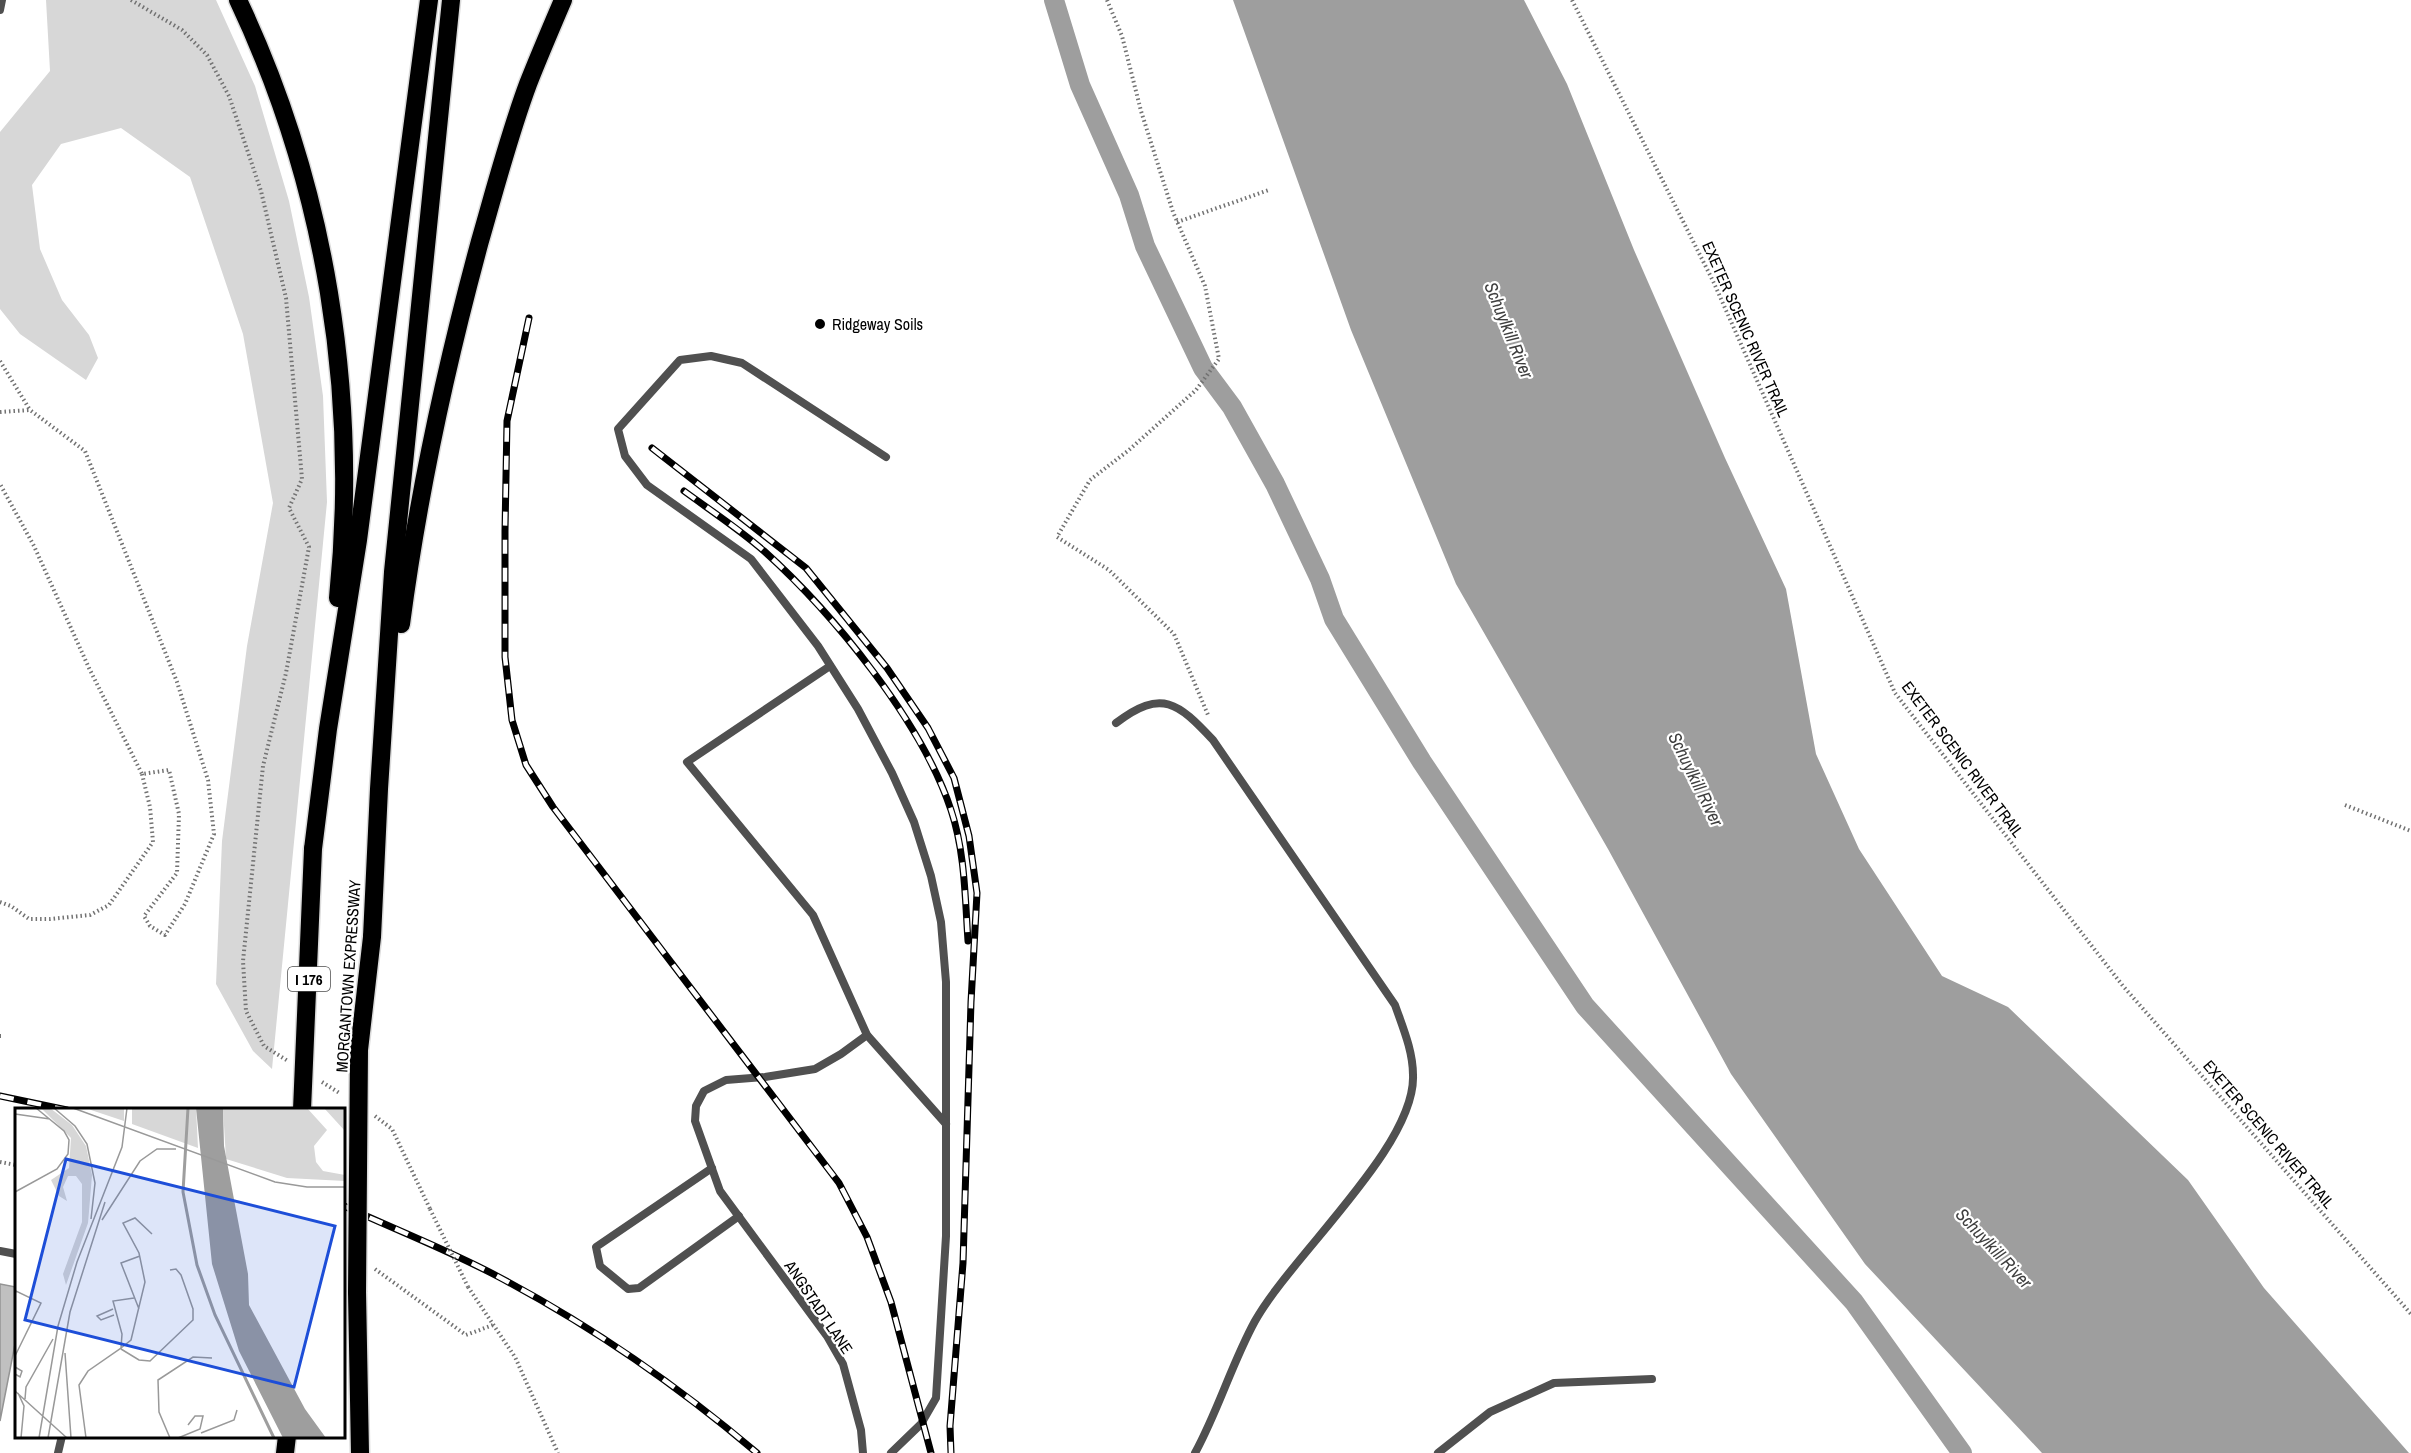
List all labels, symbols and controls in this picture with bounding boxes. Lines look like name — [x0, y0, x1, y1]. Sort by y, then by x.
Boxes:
street label: EXETER SCENIC RIVER TRAIL — [1697, 238, 1795, 421]
water label: Schuylkill River — [1478, 278, 1540, 383]
place label: Ridgeway Soils — [832, 313, 923, 335]
marker: Ridgeway Soils — [813, 317, 827, 331]
street label: EXETER SCENIC RIVER TRAIL — [1897, 676, 2029, 842]
water label: Schuylkill River — [1662, 728, 1730, 831]
street label: MORGANTOWN EXPRESSWAY — [330, 879, 366, 1073]
road number: I 176 — [288, 967, 330, 991]
street label: EXETER SCENIC RIVER TRAIL — [2198, 1055, 2340, 1213]
inset map — [15, 1108, 345, 1438]
water label: Schuylkill River — [1950, 1202, 2039, 1295]
street label: ANGSTADT LANE — [779, 1255, 858, 1358]

